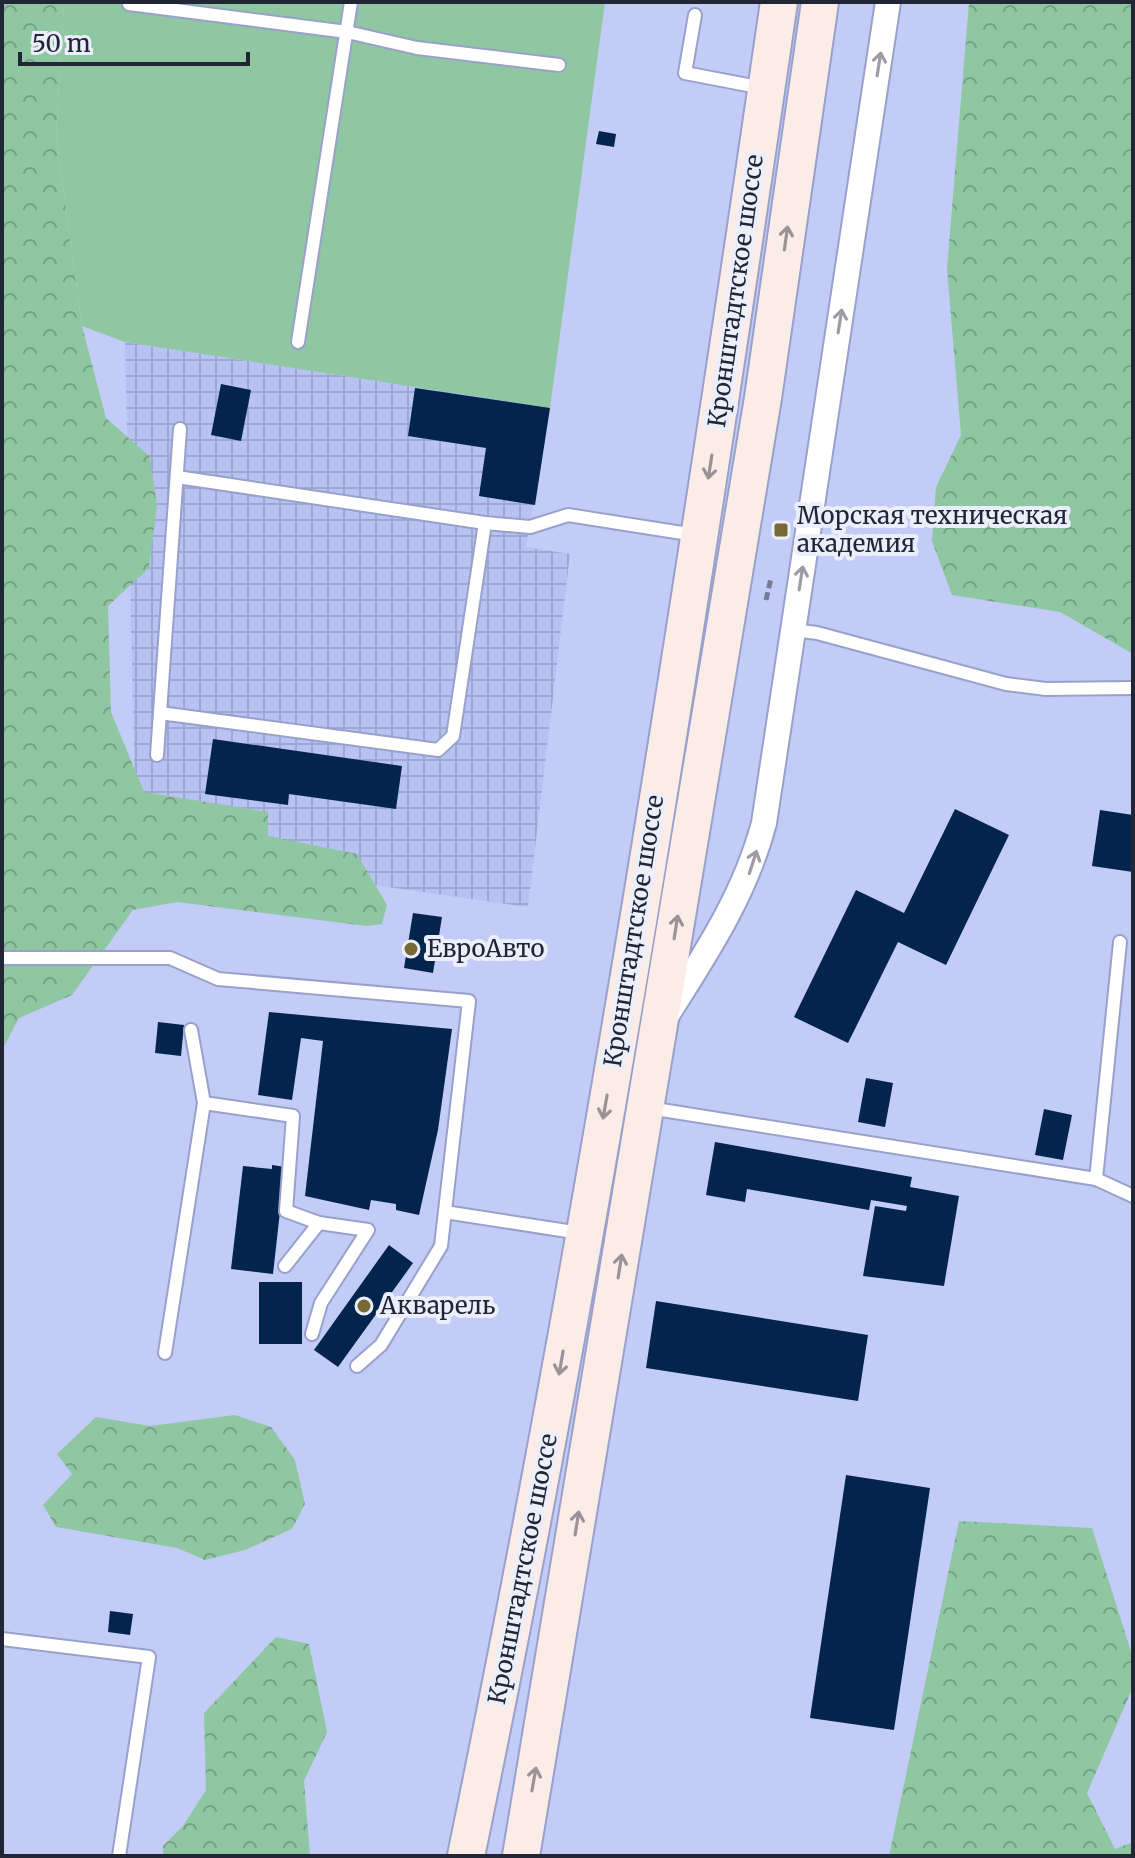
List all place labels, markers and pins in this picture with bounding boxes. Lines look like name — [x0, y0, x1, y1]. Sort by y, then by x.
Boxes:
place label: Морская техническая академия — [797, 500, 1068, 559]
marker: Морская техническая академия — [772, 521, 790, 539]
place label: ЕвроАвто — [427, 933, 545, 964]
marker: ЕвроАвто — [402, 940, 420, 958]
place label: Акварель — [379, 1290, 495, 1321]
marker: Акварель — [355, 1297, 373, 1315]

